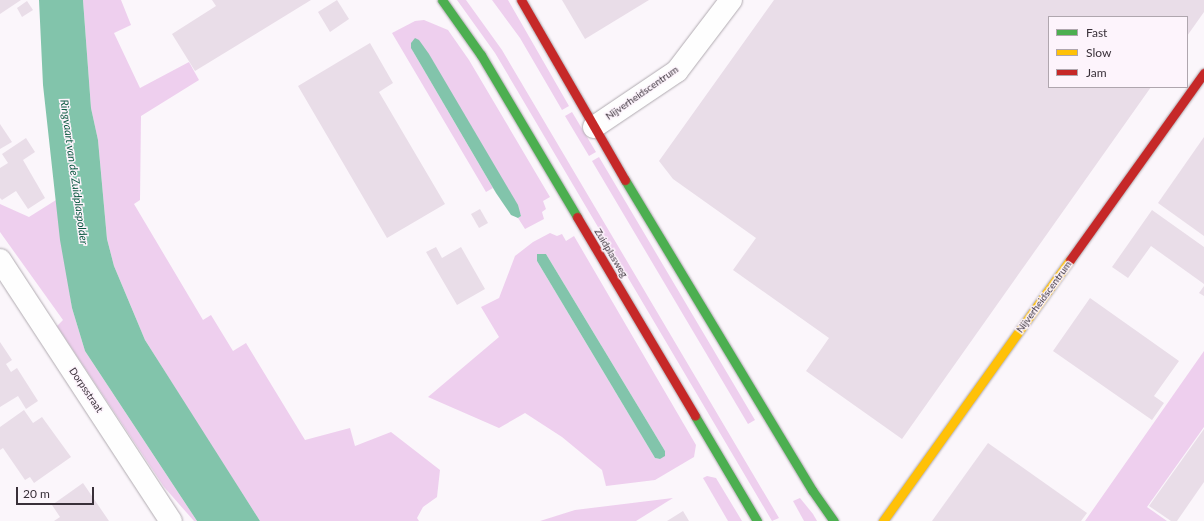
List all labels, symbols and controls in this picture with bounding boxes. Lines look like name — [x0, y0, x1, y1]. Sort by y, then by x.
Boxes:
legend — [1048, 16, 1188, 88]
text: Fast — [1086, 25, 1107, 40]
text: Slow — [1086, 45, 1111, 60]
street label: Nijverheidscentrum — [603, 63, 681, 123]
text: Jam — [1086, 65, 1107, 80]
water label: Ringvaart van de Zuidplaspolder — [57, 99, 91, 245]
street label: Zuidplasweg — [592, 226, 630, 280]
street label: Nijverheidscentrum — [1014, 259, 1074, 335]
street label: Dorpsstraat — [67, 365, 105, 415]
scale bar — [18, 479, 96, 505]
text: 20 m — [23, 486, 50, 501]

